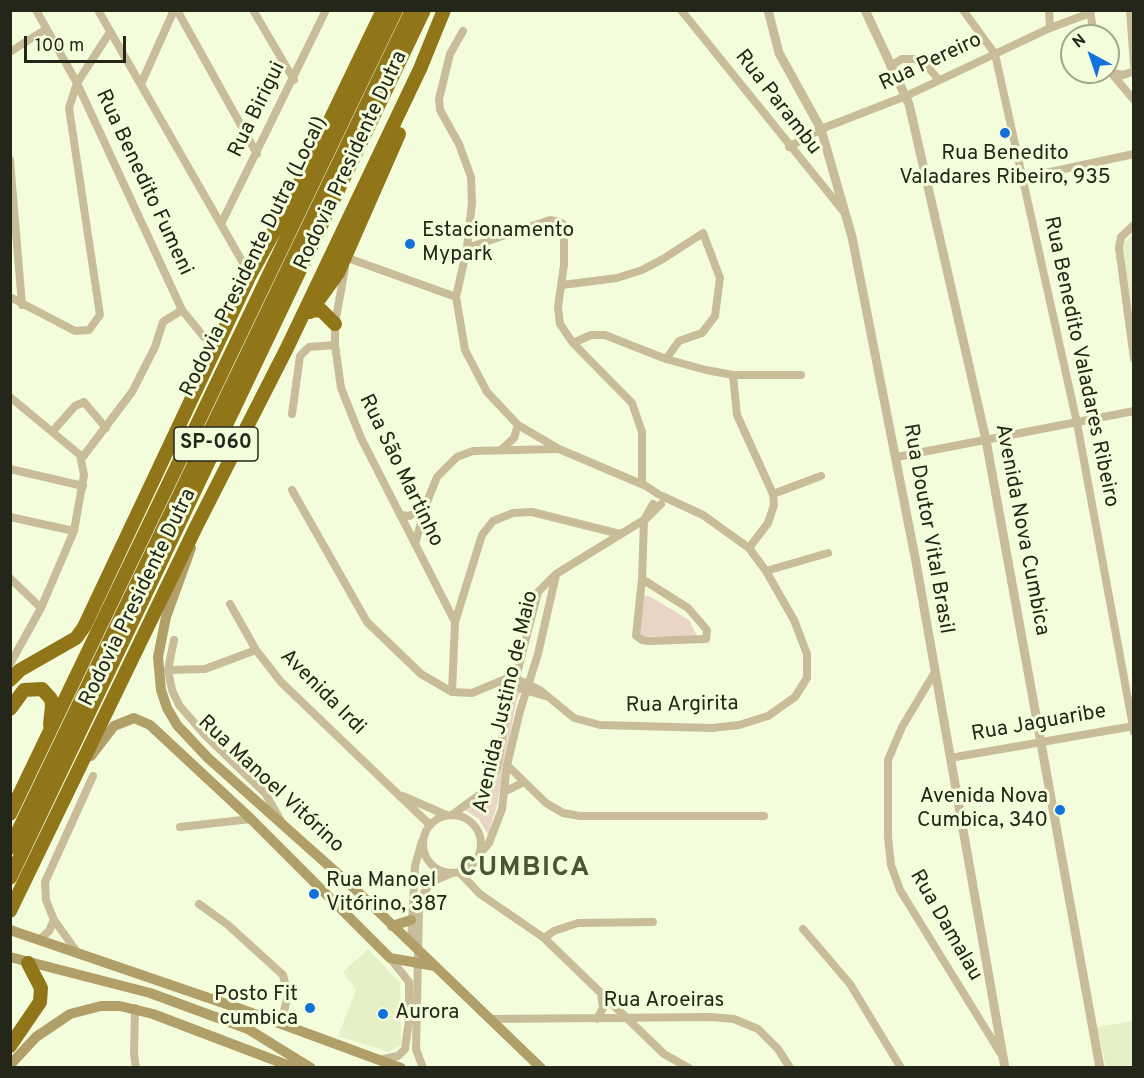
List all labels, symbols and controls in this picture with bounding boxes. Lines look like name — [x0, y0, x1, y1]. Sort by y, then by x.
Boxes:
scale bar — [27, 24, 129, 62]
north arrow — [1060, 24, 1120, 84]
street label: Rua Pereiro — [876, 28, 986, 98]
text: N — [1069, 30, 1091, 53]
text: 100 m — [35, 35, 84, 58]
street label: Rua Parambu — [728, 46, 826, 160]
street label: Rodovia Presidente Dutra — [290, 47, 414, 275]
street label: Rua Birigui — [224, 58, 292, 162]
street label: Rua Benedito Fumeni — [89, 86, 197, 280]
street label: Rodovia Presidente Dutra (Local) — [176, 113, 334, 401]
marker: Rua Benedito Valadares Ribeiro, 935 — [998, 126, 1012, 140]
place label: Rua Benedito Valadares Ribeiro, 935 — [899, 142, 1111, 192]
street label: Rua Benedito Valadares Ribeiro — [1037, 214, 1123, 510]
place label: Estacionamento Mypark — [422, 219, 574, 269]
marker: Estacionamento Mypark — [403, 237, 417, 251]
street label: Rua São Martinho — [352, 391, 448, 551]
street label: Rua Doutor Vital Brasil — [896, 422, 958, 636]
street label: Avenida Nova Cumbica — [988, 422, 1054, 638]
road number: SP-060 — [174, 427, 258, 461]
street label: Rodovia Presidente Dutra — [75, 485, 203, 711]
street label: Avenida Justino de Maio — [469, 588, 545, 816]
street label: Avenida Irdi — [274, 645, 370, 741]
street label: Rua Argirita — [625, 692, 739, 720]
street label: Rua Jaguaribe — [970, 700, 1108, 748]
street label: Rua Manoel Vitórino — [192, 711, 348, 859]
place label: Avenida Nova Cumbica, 340 — [917, 785, 1048, 835]
marker: Avenida Nova Cumbica, 340 — [1053, 803, 1067, 817]
district label: CUMBICA — [459, 854, 591, 886]
street label: Rua Damalau — [903, 866, 987, 986]
place label: Rua Manoel Vitórino, 387 — [326, 869, 447, 919]
marker: Rua Manoel Vitórino, 387 — [307, 887, 321, 901]
place label: Posto Fit cumbica — [214, 983, 298, 1033]
street label: Rua Aroeiras — [604, 989, 724, 1015]
marker: Posto Fit cumbica — [303, 1001, 317, 1015]
place label: Aurora — [395, 1001, 459, 1027]
marker: Aurora — [376, 1007, 390, 1021]

